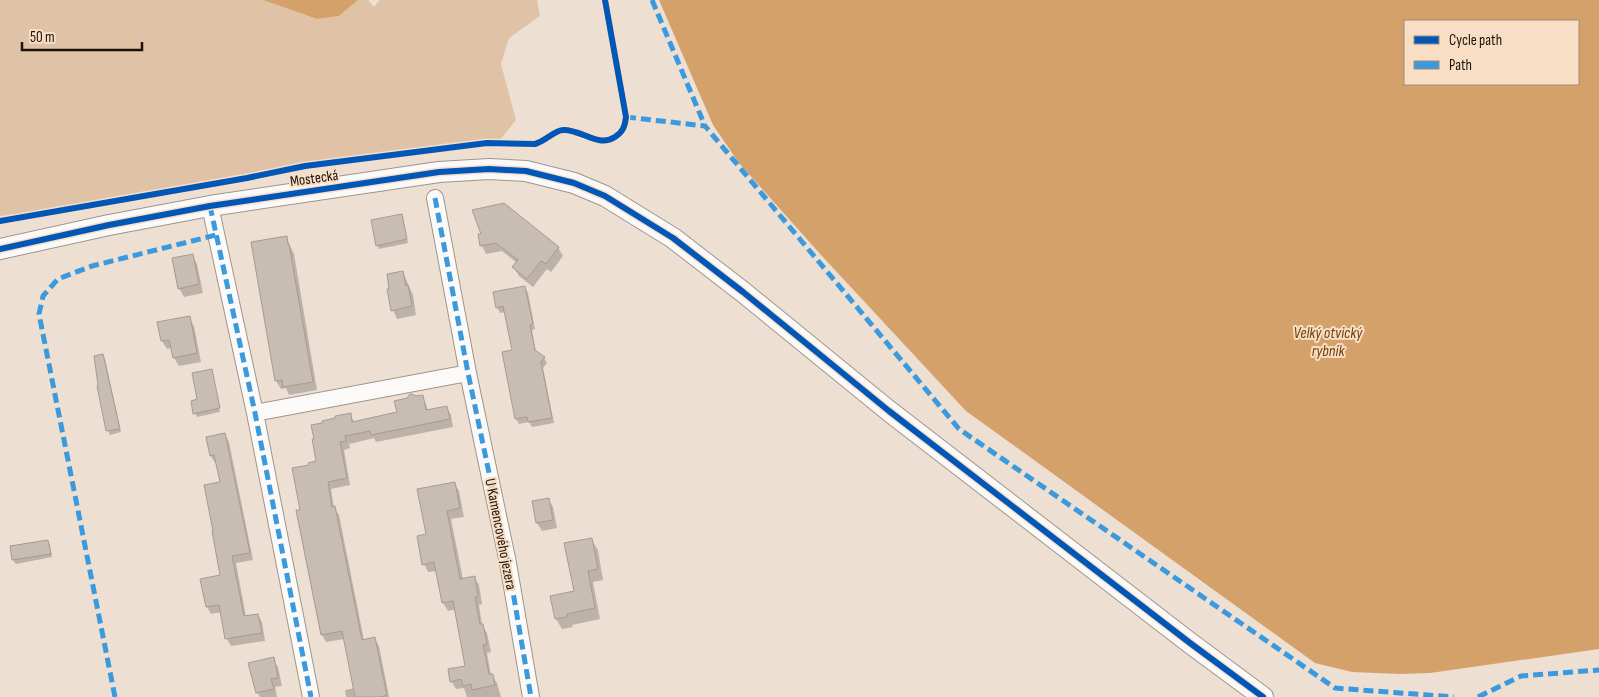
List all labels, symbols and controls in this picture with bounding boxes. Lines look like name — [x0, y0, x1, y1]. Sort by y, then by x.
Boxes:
scale bar — [22, 20, 142, 52]
legend — [1404, 20, 1579, 85]
text: 50 m — [30, 28, 55, 47]
text: Cycle path — [1449, 31, 1502, 50]
text: Path — [1449, 56, 1472, 75]
street label: Mostecká — [289, 166, 340, 191]
water label: Velký otvický rybník — [1294, 324, 1363, 361]
street label: U Kamencového jezera — [480, 477, 521, 592]

